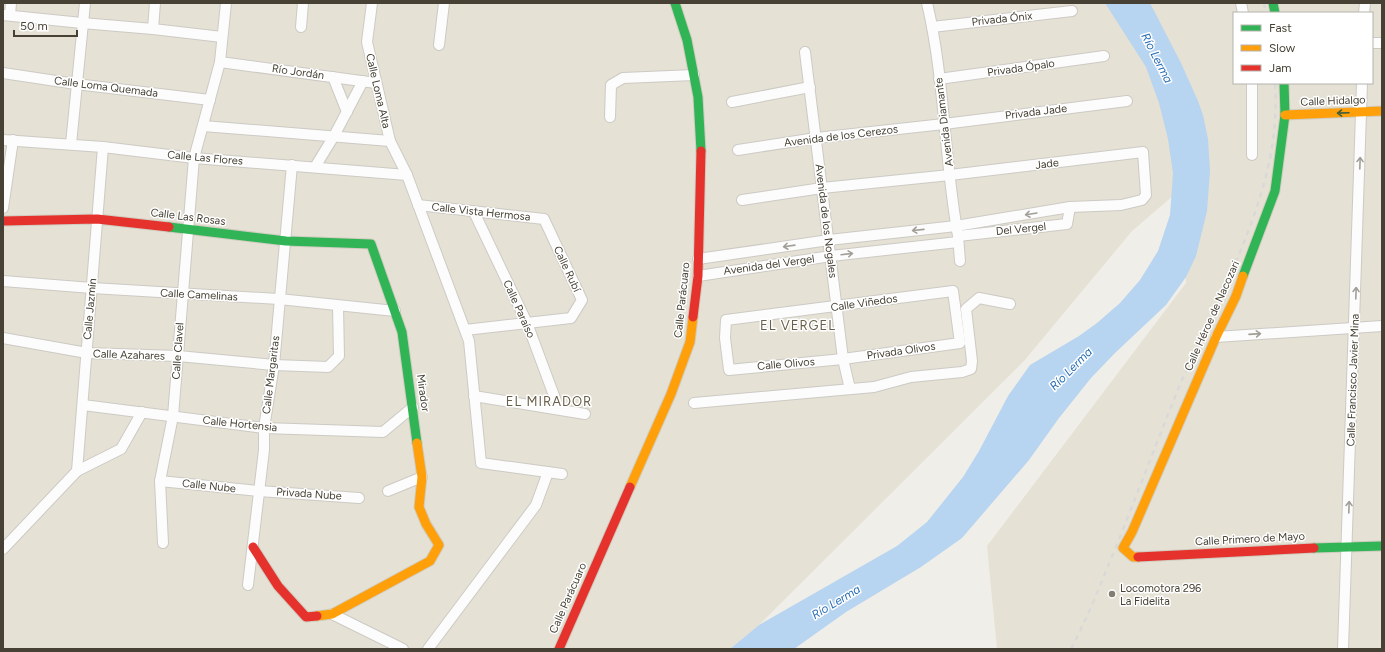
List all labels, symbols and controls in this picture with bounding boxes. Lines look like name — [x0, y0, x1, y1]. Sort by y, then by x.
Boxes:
street label: Privada Ónix — [971, 8, 1034, 29]
scale bar — [14, 12, 77, 38]
legend — [1233, 12, 1373, 84]
text: 50 m — [20, 19, 48, 33]
text: Fast — [1269, 21, 1292, 35]
water label: Río Lerma — [1138, 31, 1176, 85]
text: Slow — [1269, 41, 1296, 55]
street label: Calle Loma Alta — [363, 52, 393, 130]
street label: Privada Ópalo — [986, 56, 1056, 79]
text: Jam — [1269, 61, 1292, 75]
street label: Río Jordán — [271, 62, 325, 82]
street label: Calle Loma Quemada — [53, 74, 159, 100]
street label: Avenida Diamante — [932, 77, 956, 167]
street label: Calle Hidalgo — [1300, 93, 1366, 109]
street label: Privada Jade — [1004, 102, 1068, 122]
one-way arrow — [1337, 109, 1350, 116]
street label: Avenida de los Cerezos — [783, 123, 899, 149]
street label: Calle Las Flores — [167, 148, 243, 168]
street label: Jade — [1034, 156, 1060, 172]
one-way arrow — [1356, 157, 1364, 170]
street label: Avenida de los Nogales — [813, 163, 839, 279]
street label: Calle Vista Hermosa — [431, 200, 531, 224]
street label: Calle Las Rosas — [150, 206, 226, 228]
one-way arrow — [1025, 210, 1038, 218]
street label: Del Vergel — [995, 220, 1047, 238]
one-way arrow — [911, 226, 924, 234]
one-way arrow — [782, 242, 795, 250]
street label: Calle Rubí — [551, 244, 583, 294]
one-way arrow — [840, 250, 853, 258]
street label: Avenida del Vergel — [723, 252, 815, 278]
street label: Calle Héroe de Nacozari — [1182, 259, 1242, 373]
street label: Calle Parácuaro — [672, 261, 692, 339]
street label: Calle Jazmín — [81, 278, 99, 340]
street label: Calle Paraíso — [500, 278, 538, 340]
street label: Calle Camelinas — [160, 286, 238, 304]
one-way arrow — [1352, 287, 1360, 300]
street label: Calle Viñedos — [830, 292, 898, 314]
street label: Calle Francisco Javier Mina — [1344, 314, 1362, 446]
district label: EL VERGEL — [760, 318, 836, 333]
street label: Calle Clavel — [170, 322, 186, 380]
one-way arrow — [1248, 331, 1261, 338]
street label: Calle Margaritas — [260, 335, 282, 415]
street label: Privada Olivos — [866, 340, 936, 362]
water label: Río Lerma — [1047, 345, 1095, 393]
street label: Calle Azahares — [93, 347, 165, 363]
street label: Calle Olivos — [757, 355, 815, 373]
street label: Mirador — [414, 373, 432, 413]
district label: EL MIRADOR — [506, 394, 592, 409]
street label: Calle Hortensia — [202, 414, 278, 434]
street label: Calle Nube — [181, 477, 237, 495]
street label: Privada Nube — [276, 485, 342, 503]
one-way arrow — [1345, 501, 1352, 514]
street label: Calle Primero de Mayo — [1195, 530, 1305, 548]
street label: Calle Parácuaro — [547, 561, 589, 635]
water label: Río Lerma — [809, 582, 863, 622]
place label: Locomotora 296 La Fidelita — [1120, 582, 1201, 608]
marker: Locomotora 296 La Fidelita — [1107, 589, 1117, 599]

